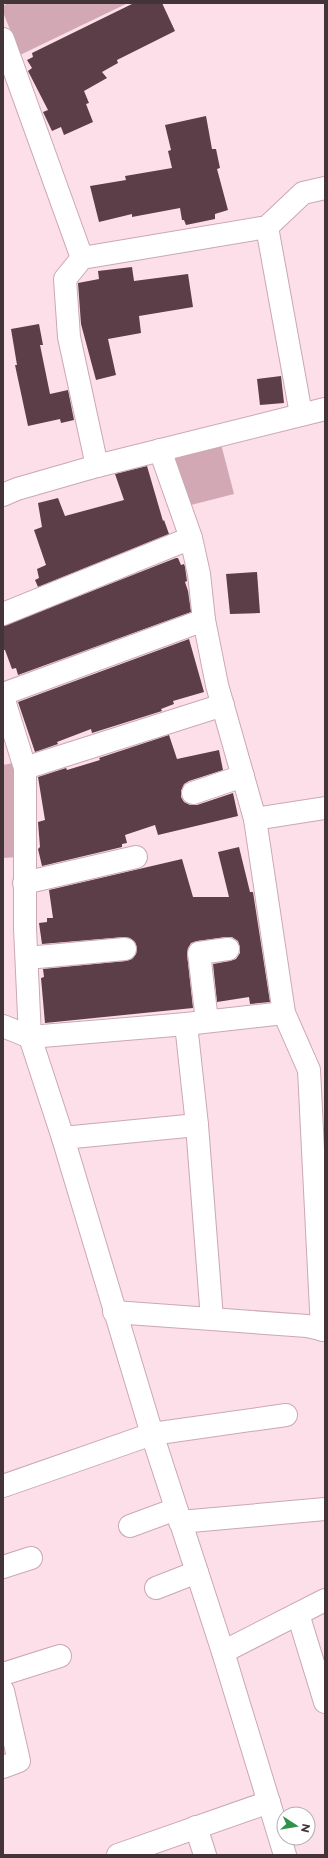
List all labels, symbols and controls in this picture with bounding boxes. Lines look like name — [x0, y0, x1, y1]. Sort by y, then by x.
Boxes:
north arrow — [276, 1806, 316, 1846]
text: N — [298, 1822, 314, 1834]

